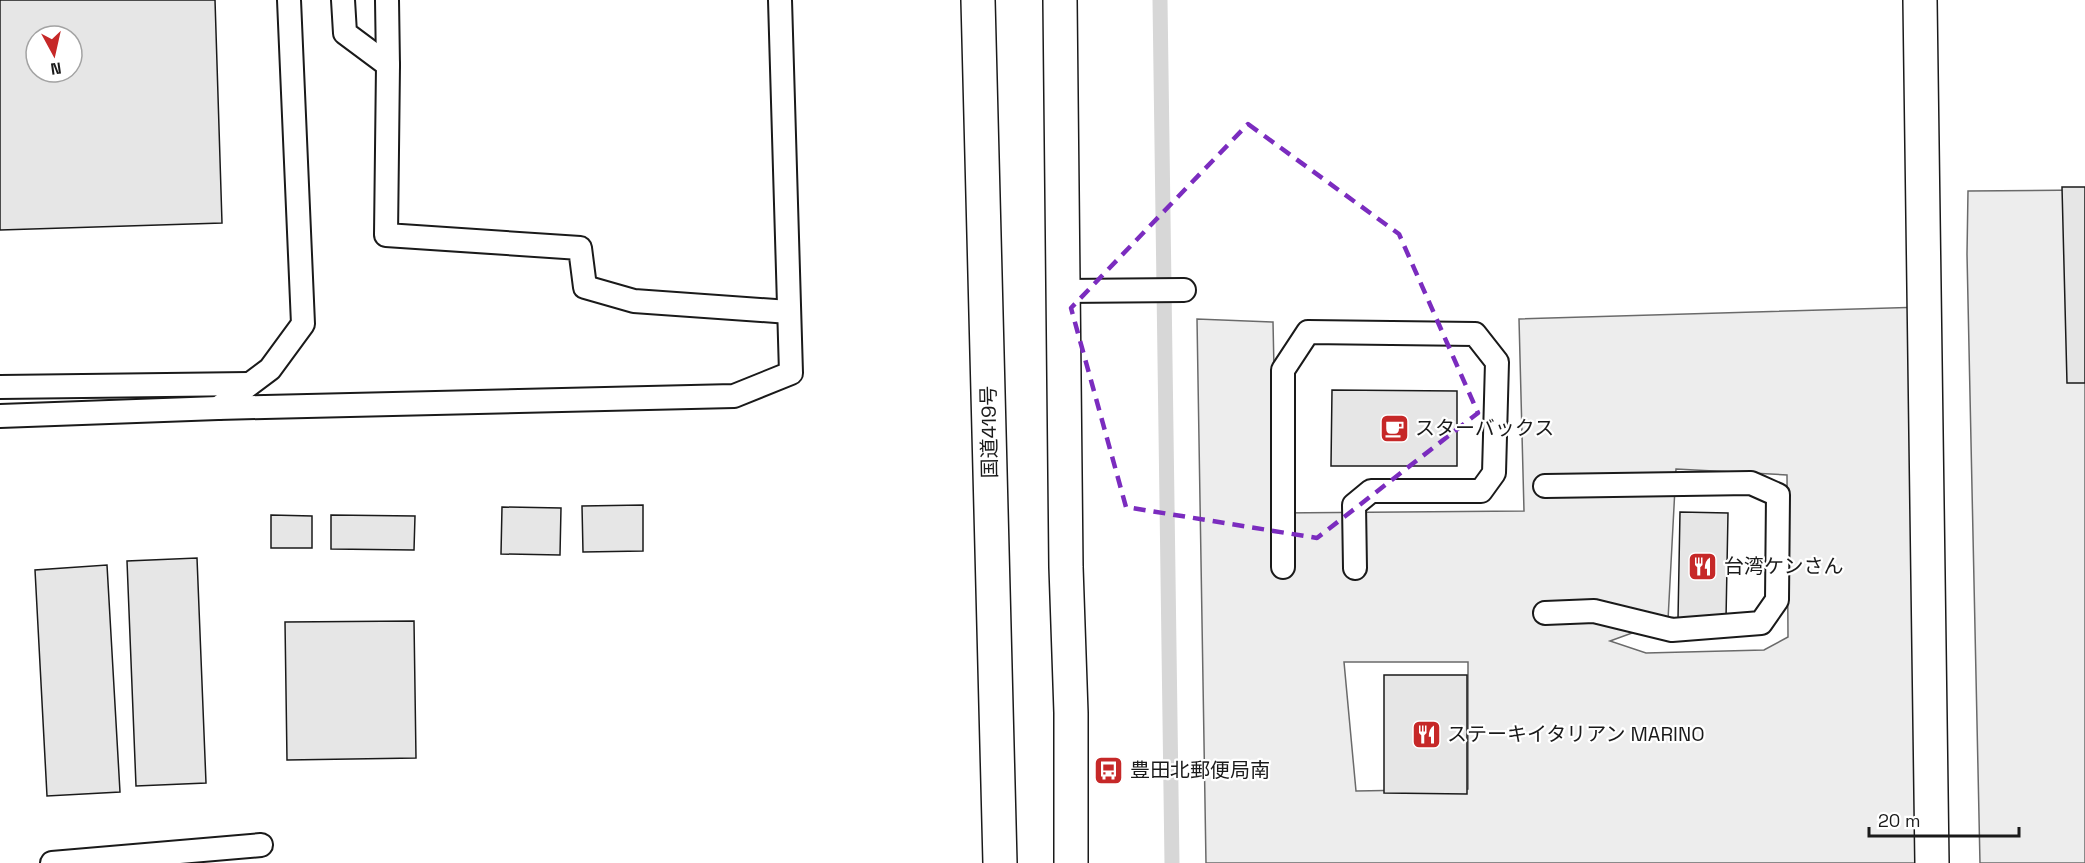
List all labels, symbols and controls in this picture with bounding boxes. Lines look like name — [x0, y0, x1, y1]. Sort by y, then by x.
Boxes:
north arrow — [24, 24, 84, 84]
text: N — [49, 57, 63, 80]
street label: 国道419号 — [975, 385, 1003, 479]
cafe icon: スターバックス — [1378, 412, 1410, 444]
place label: スターバックス — [1415, 415, 1554, 441]
restaurant icon: 台湾ケンさん — [1687, 550, 1719, 582]
place label: 台湾ケンさん — [1724, 553, 1843, 579]
restaurant icon: ステーキイタリアン MARINO — [1410, 718, 1442, 750]
place label: ステーキイタリアン MARINO — [1447, 721, 1705, 747]
bus stop icon: 豊田北郵便局南 — [1093, 754, 1125, 786]
place label: 豊田北郵便局南 — [1130, 757, 1270, 783]
scale bar — [1869, 800, 2019, 838]
text: 20 m — [1878, 809, 1921, 832]

